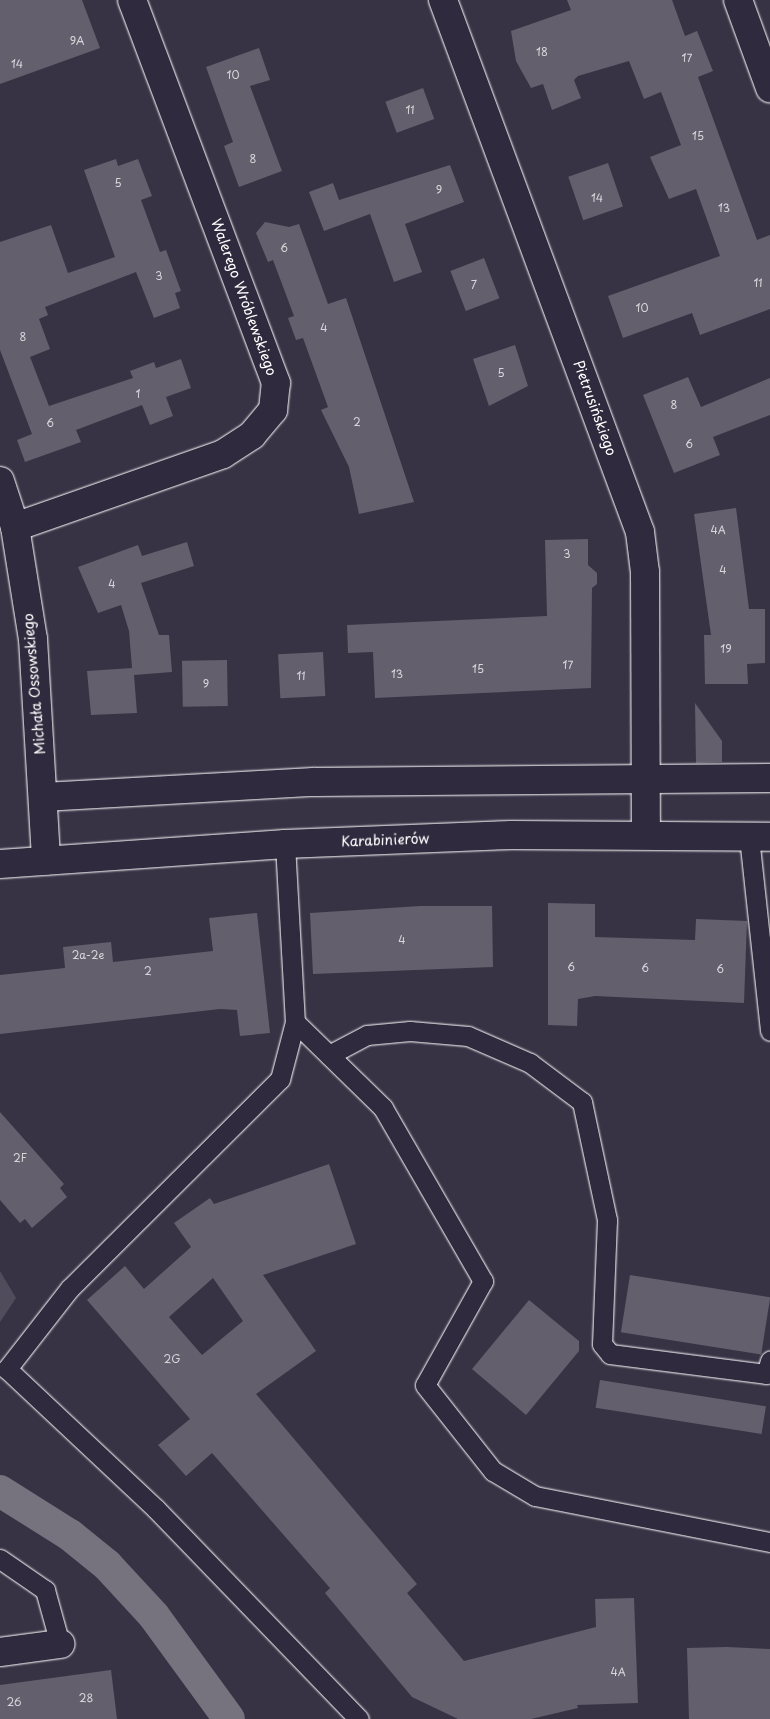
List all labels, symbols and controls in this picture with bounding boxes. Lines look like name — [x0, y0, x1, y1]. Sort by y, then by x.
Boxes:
house number: 9A — [70, 34, 84, 48]
house number: 18 — [536, 45, 548, 59]
house number: 17 — [682, 51, 692, 65]
house number: 14 — [11, 57, 23, 71]
house number: 10 — [227, 68, 239, 82]
house number: 11 — [405, 103, 415, 117]
house number: 15 — [692, 129, 704, 143]
house number: 8 — [250, 152, 256, 166]
house number: 5 — [114, 176, 122, 190]
house number: 9 — [436, 183, 442, 197]
house number: 14 — [591, 191, 603, 205]
house number: 13 — [718, 201, 730, 215]
street label: Walerego Wróblewskiego — [207, 215, 281, 379]
house number: 6 — [280, 241, 288, 255]
house number: 3 — [155, 269, 163, 283]
house number: 11 — [753, 276, 763, 290]
house number: 7 — [471, 278, 477, 292]
house number: 10 — [636, 301, 648, 315]
house number: 4 — [320, 321, 328, 335]
house number: 8 — [20, 330, 26, 344]
street label: Pietrusińskiego — [570, 358, 620, 458]
house number: 5 — [497, 366, 505, 380]
house number: 1 — [136, 387, 140, 401]
house number: 8 — [671, 398, 677, 412]
house number: 2 — [353, 415, 361, 429]
house number: 6 — [46, 416, 54, 430]
house number: 6 — [685, 437, 693, 451]
house number: 4A — [710, 523, 726, 537]
house number: 3 — [563, 547, 571, 561]
house number: 4 — [719, 563, 727, 577]
house number: 4 — [108, 577, 116, 591]
street label: Michała Ossowskiego — [19, 613, 49, 755]
house number: 19 — [720, 642, 732, 656]
house number: 17 — [563, 658, 573, 672]
house number: 15 — [472, 662, 484, 676]
house number: 13 — [391, 667, 403, 681]
house number: 11 — [296, 669, 306, 683]
house number: 9 — [203, 677, 209, 691]
street label: Karabinierów — [341, 830, 429, 850]
house number: 4 — [398, 933, 406, 947]
house number: 2a-2e — [72, 948, 104, 962]
house number: 6 — [567, 960, 575, 974]
house number: 6 — [641, 961, 649, 975]
house number: 6 — [716, 962, 724, 976]
house number: 2 — [144, 964, 152, 978]
house number: 2F — [13, 1151, 27, 1165]
house number: 2G — [163, 1352, 181, 1366]
house number: 4A — [610, 1665, 626, 1679]
house number: 28 — [79, 1691, 93, 1705]
house number: 26 — [6, 1695, 22, 1709]

